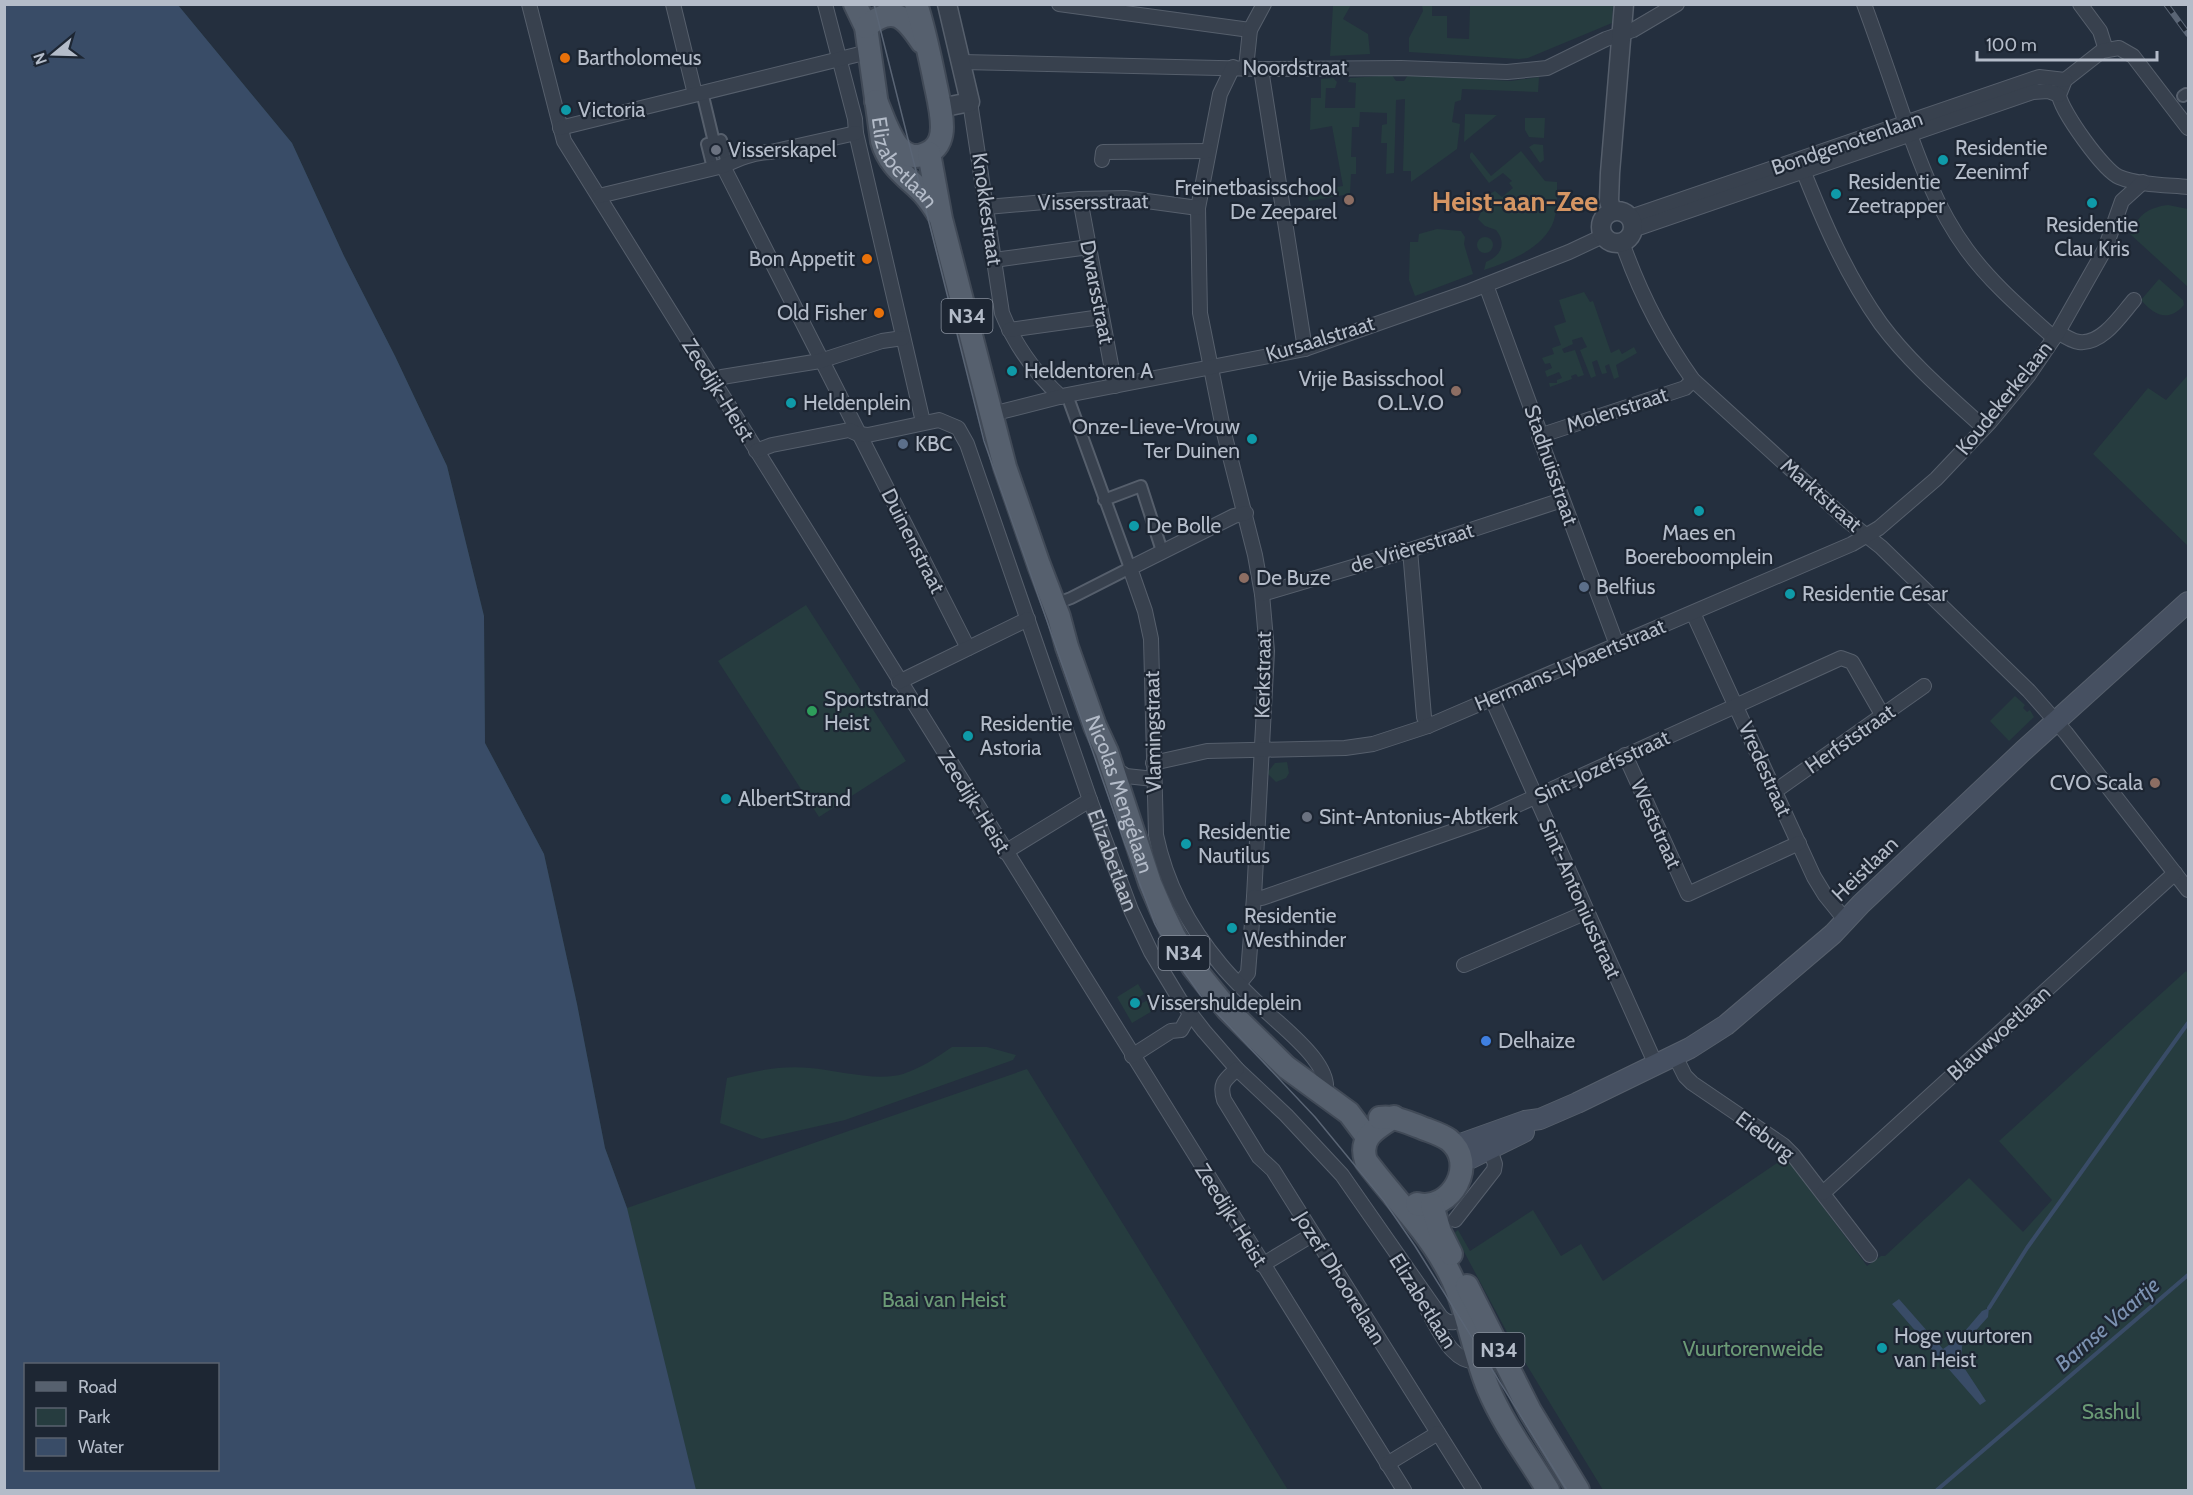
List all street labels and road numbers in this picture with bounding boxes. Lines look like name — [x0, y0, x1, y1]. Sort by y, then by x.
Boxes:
street label: Noordstraat — [1243, 55, 1347, 80]
street label: Bondgenotenlaan — [1768, 105, 1926, 180]
street label: Elizabetlaan — [867, 115, 943, 213]
street label: Knokkestraat — [967, 151, 1008, 267]
street label: Vissersstraat — [1037, 188, 1149, 215]
street label: Dwarsstraat — [1075, 238, 1120, 346]
road number: N34 — [942, 299, 992, 333]
street label: Kursaalstraat — [1263, 310, 1377, 367]
street label: Zeedijk-Heist — [676, 334, 760, 446]
street label: Koudekerkelaan — [1950, 336, 2057, 460]
street label: Molenstraat — [1563, 381, 1671, 438]
street label: Stadhuisstraat — [1519, 401, 1584, 528]
street label: Marktstraat — [1776, 453, 1867, 537]
street label: Duinenstraat — [876, 484, 950, 597]
street label: de Vrièrestraat — [1347, 517, 1476, 578]
street label: Hermans-Lybaertstraat — [1471, 613, 1669, 716]
street label: Kerkstraat — [1249, 631, 1276, 719]
street label: Vlamingstraat — [1139, 671, 1166, 793]
street label: Herfststraat — [1800, 699, 1899, 779]
street label: Nicolas Mengélaan — [1080, 712, 1159, 876]
street label: Vredestraat — [1734, 718, 1797, 820]
street label: Sint-Jozefsstraat — [1530, 724, 1673, 809]
street label: Zeedijk-Heist — [932, 746, 1016, 858]
street label: Weststraat — [1626, 775, 1687, 872]
street label: Elizabetlaan — [1082, 805, 1143, 915]
street label: Sint-Antoniusstraat — [1534, 815, 1627, 983]
street label: Heistlaan — [1826, 831, 1903, 906]
road number: N34 — [1158, 936, 1210, 970]
street label: Blauwvoetlaan — [1942, 980, 2055, 1085]
street label: Eieburg — [1731, 1105, 1800, 1166]
street label: Zeedijk-Heist — [1189, 1159, 1273, 1271]
street label: Jozef Dhoorelaan — [1289, 1206, 1391, 1349]
street label: Elizabetlaan — [1384, 1249, 1462, 1353]
road number: N34 — [1474, 1333, 1524, 1367]

